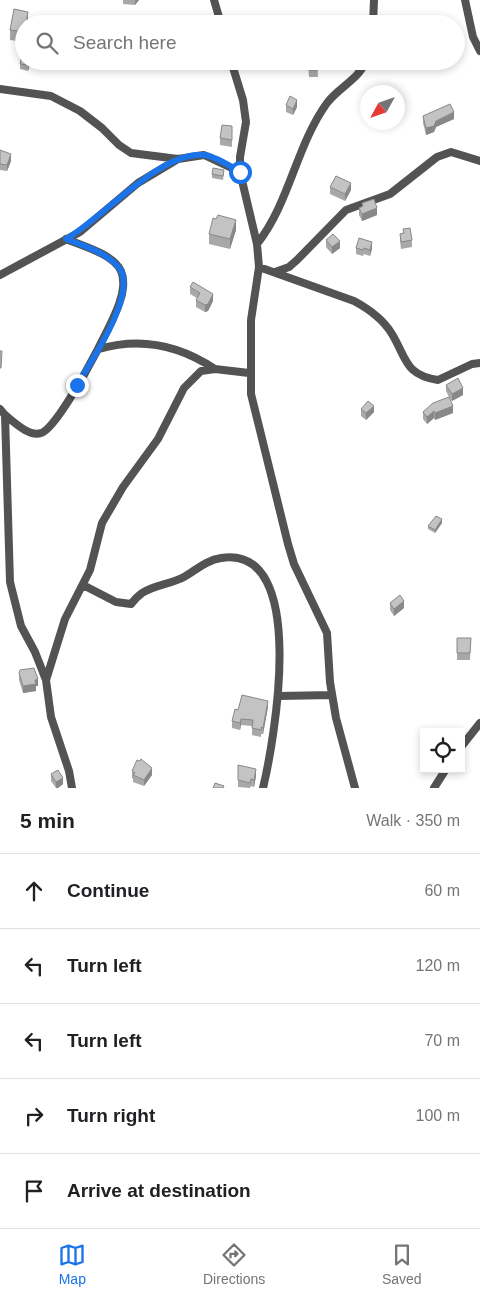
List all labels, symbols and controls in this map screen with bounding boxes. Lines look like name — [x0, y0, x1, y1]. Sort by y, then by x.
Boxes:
search box — [15, 15, 465, 70]
icon: search — [33, 29, 61, 57]
text: Search here — [73, 32, 177, 53]
north arrow — [360, 85, 405, 130]
route start — [229, 161, 252, 184]
route end — [66, 374, 89, 397]
map controls — [420, 728, 465, 773]
button: locate — [420, 728, 465, 773]
text: 5 min — [20, 809, 75, 832]
text: Walk · 350 m — [366, 812, 460, 829]
icon: ahead — [20, 877, 48, 905]
text: Continue — [67, 880, 149, 901]
text: 60 m — [424, 882, 460, 899]
icon: left — [20, 952, 48, 980]
text: Turn left — [67, 955, 142, 976]
text: 120 m — [416, 957, 460, 974]
icon: left — [20, 1027, 48, 1055]
text: Turn left — [67, 1030, 142, 1051]
text: 70 m — [424, 1032, 460, 1049]
icon: right — [20, 1102, 48, 1130]
text: Turn right — [67, 1105, 155, 1126]
text: 100 m — [416, 1107, 460, 1124]
icon: arrive — [20, 1177, 48, 1205]
text: Arrive at destination — [67, 1180, 251, 1201]
tab: Map — [58, 1241, 86, 1287]
tab: Directions — [203, 1241, 265, 1287]
tab: Saved — [382, 1241, 422, 1287]

